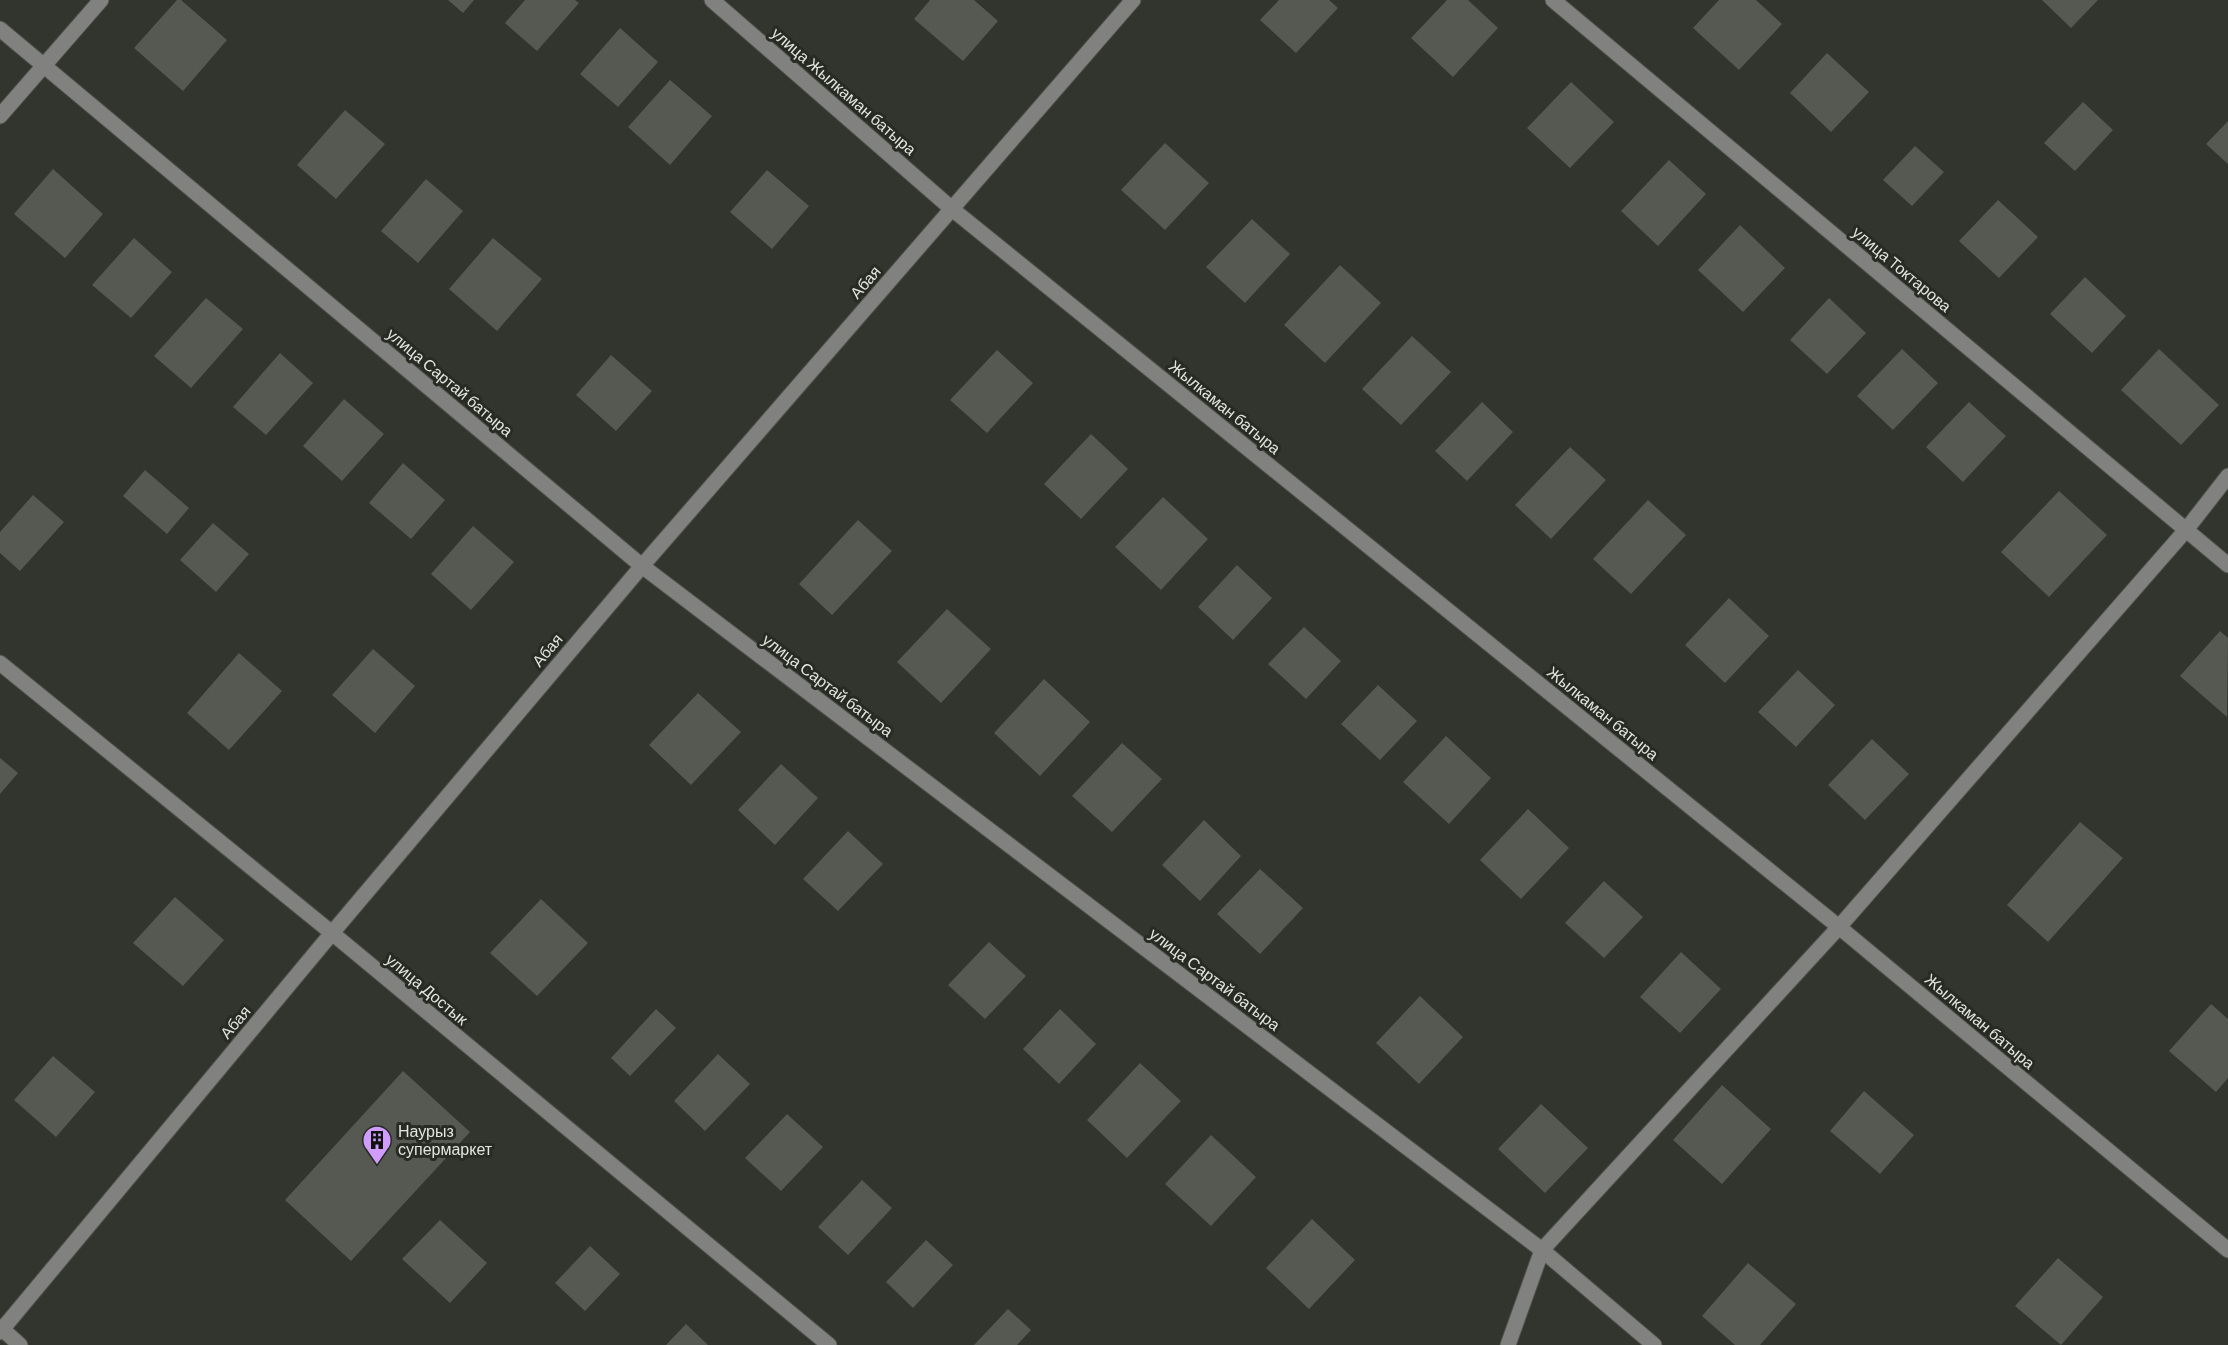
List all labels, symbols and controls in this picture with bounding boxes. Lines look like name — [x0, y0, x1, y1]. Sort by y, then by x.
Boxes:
street label: улица Жылкаман батыра — [768, 23, 920, 159]
street label: улица Токтарова — [1849, 222, 1956, 315]
street label: Абая — [845, 261, 884, 302]
street label: улица Сартай батыра — [383, 323, 517, 440]
street label: Жылкаман батыра — [1166, 356, 1285, 457]
street label: Абая — [527, 629, 566, 670]
street label: улица Сартай батыра — [759, 629, 897, 740]
street label: Жылкаман батыра — [1544, 662, 1663, 763]
street label: улица Сартай батыра — [1146, 923, 1284, 1034]
street label: улица Достык — [383, 949, 473, 1029]
street label: Жылкаман батыра — [1921, 969, 2039, 1072]
street label: Абая — [215, 1001, 254, 1042]
place label: Наурыз супермаркет — [398, 1121, 493, 1158]
building icon: Наурыз супермаркет — [361, 1124, 393, 1166]

